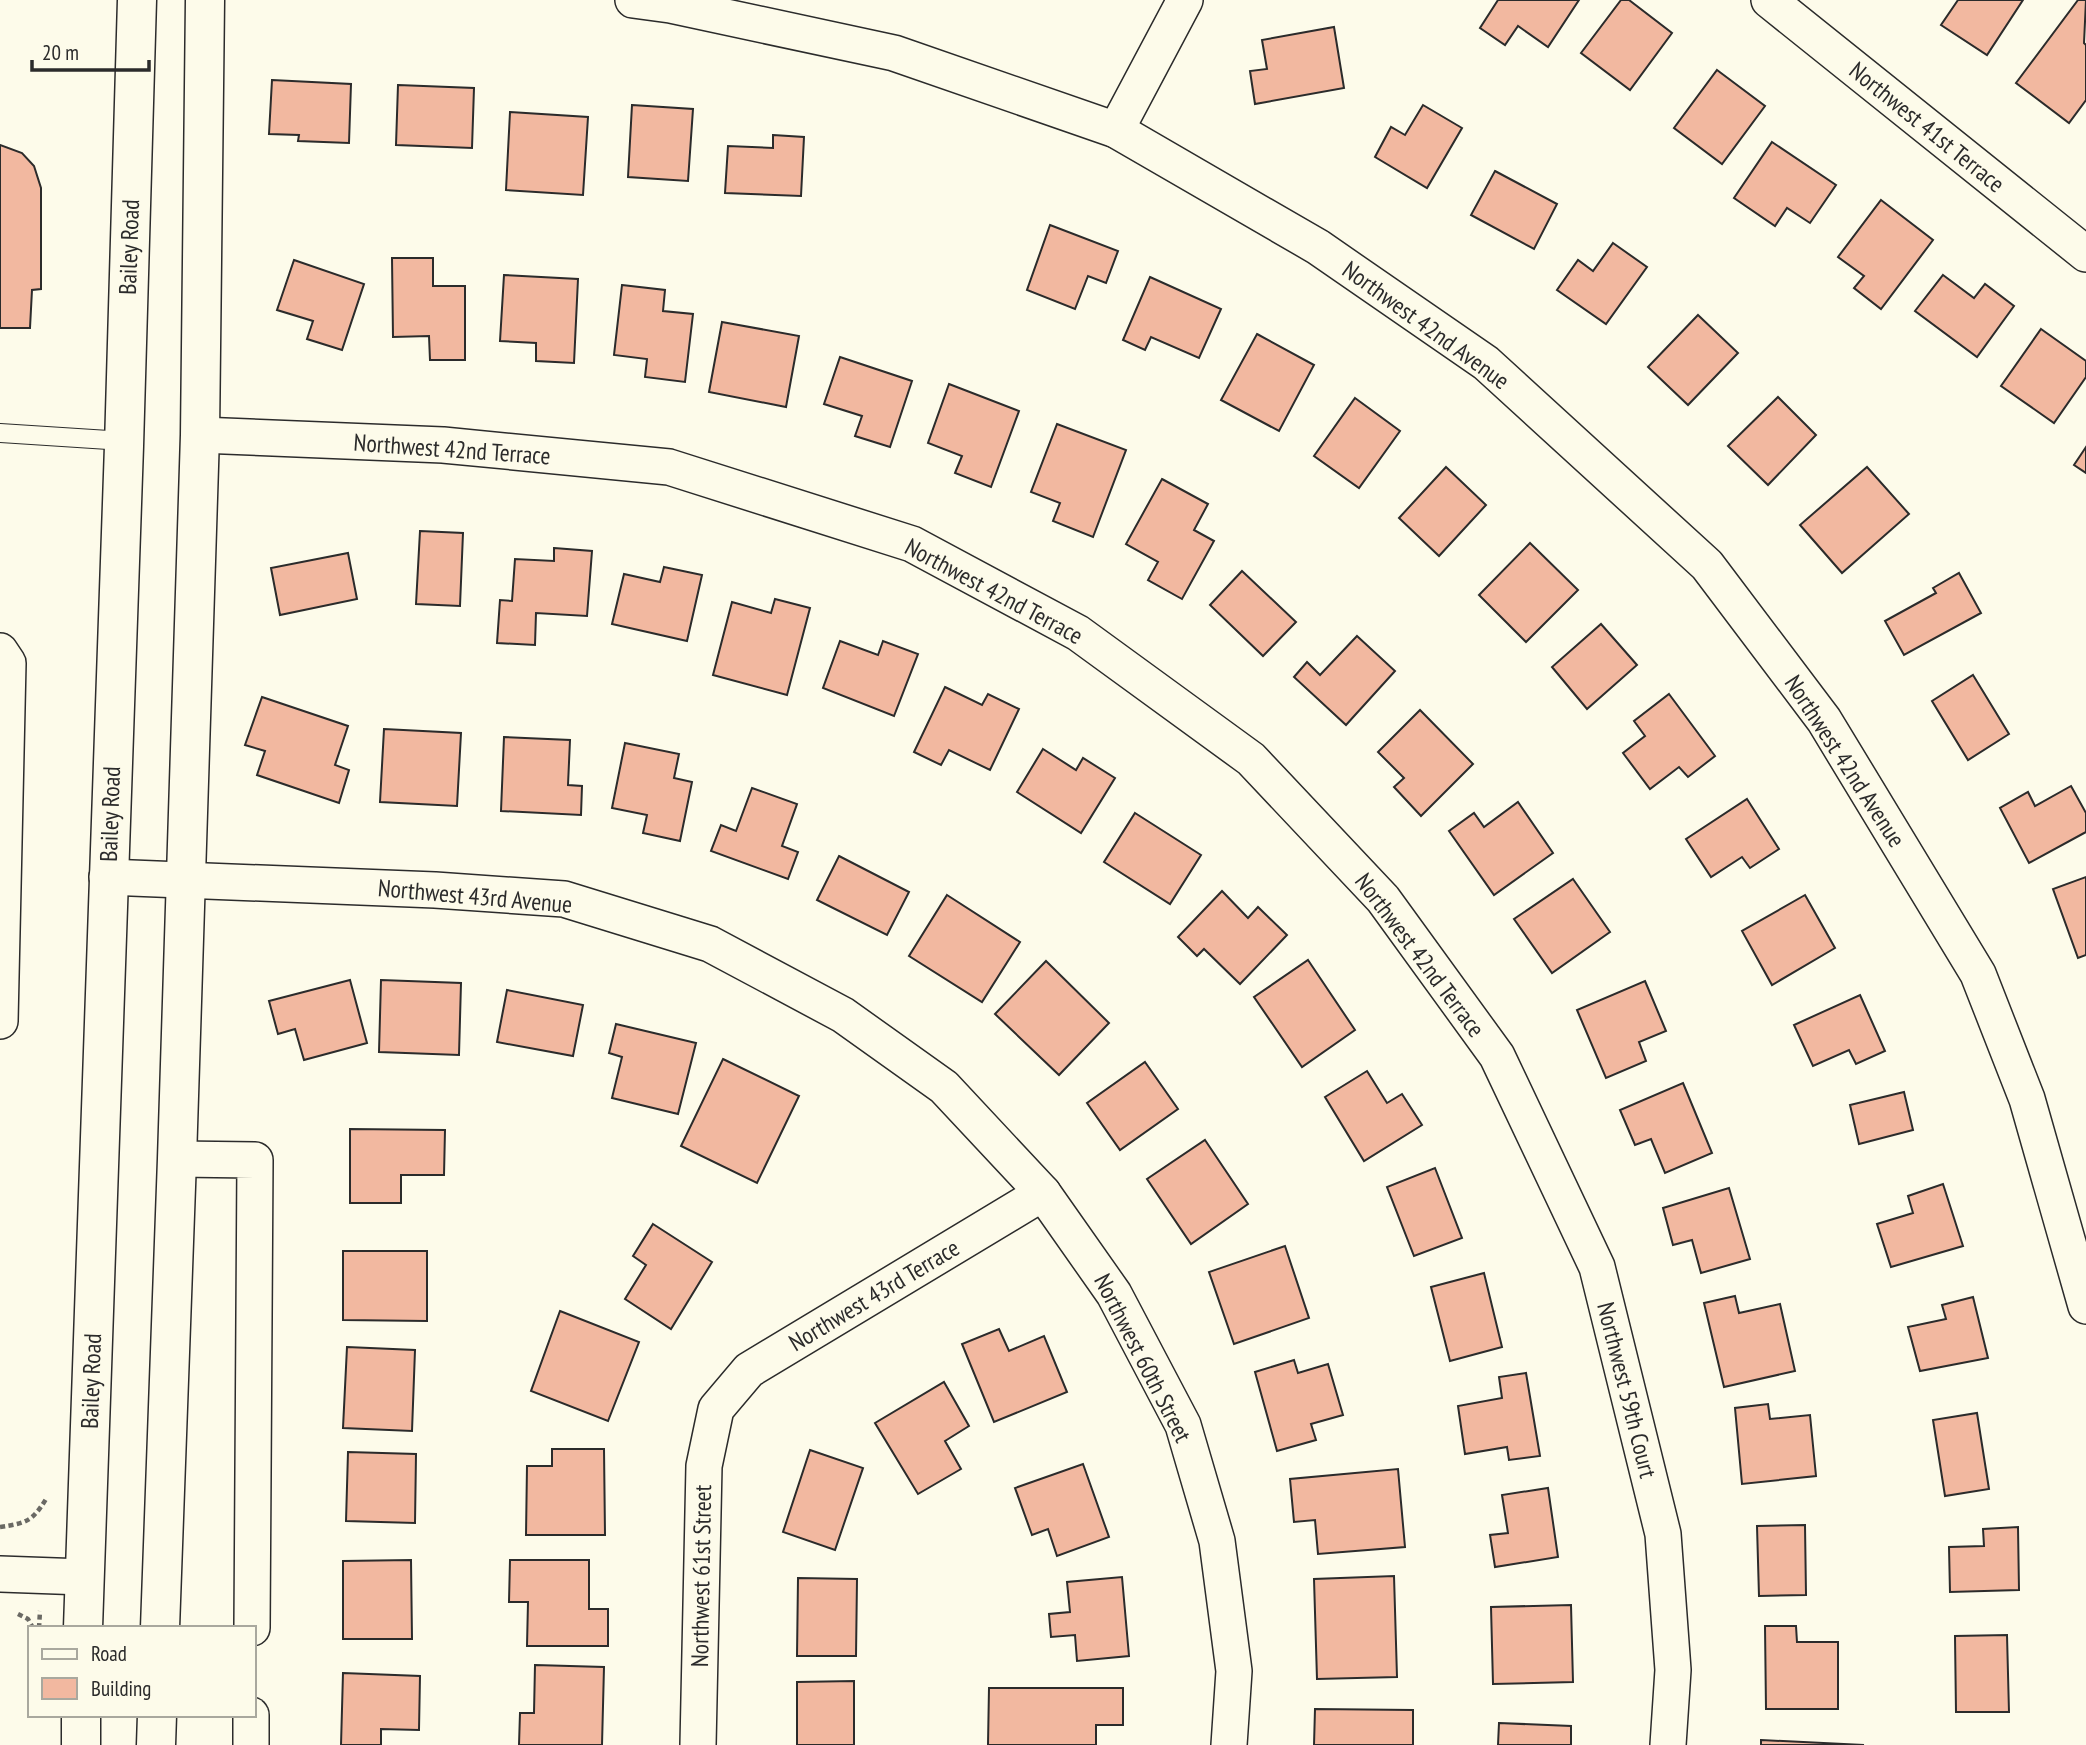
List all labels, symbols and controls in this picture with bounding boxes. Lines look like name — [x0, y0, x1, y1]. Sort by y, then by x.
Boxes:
scale bar — [32, 28, 149, 72]
text: 20 m — [42, 39, 79, 66]
street label: Northwest 41st Terrace — [1843, 55, 2011, 199]
street label: Bailey Road — [112, 199, 146, 295]
street label: Northwest 42nd Avenue — [1336, 254, 1516, 396]
street label: Northwest 42nd Terrace — [353, 427, 551, 471]
street label: Northwest 42nd Terrace — [900, 531, 1088, 651]
street label: Northwest 42nd Avenue — [1778, 669, 1912, 853]
street label: Bailey Road — [93, 766, 127, 862]
street label: Northwest 42nd Terrace — [1348, 867, 1492, 1043]
street label: Northwest 43rd Avenue — [377, 872, 573, 920]
street label: Northwest 43rd Terrace — [783, 1232, 965, 1358]
street label: Northwest 60th Street — [1087, 1269, 1199, 1448]
street label: Northwest 59th Court — [1590, 1299, 1664, 1481]
street label: Bailey Road — [74, 1333, 108, 1429]
street label: Northwest 61st Street — [684, 1484, 718, 1667]
legend — [28, 1626, 256, 1717]
text: Road — [91, 1640, 127, 1667]
text: Building — [91, 1675, 151, 1702]

